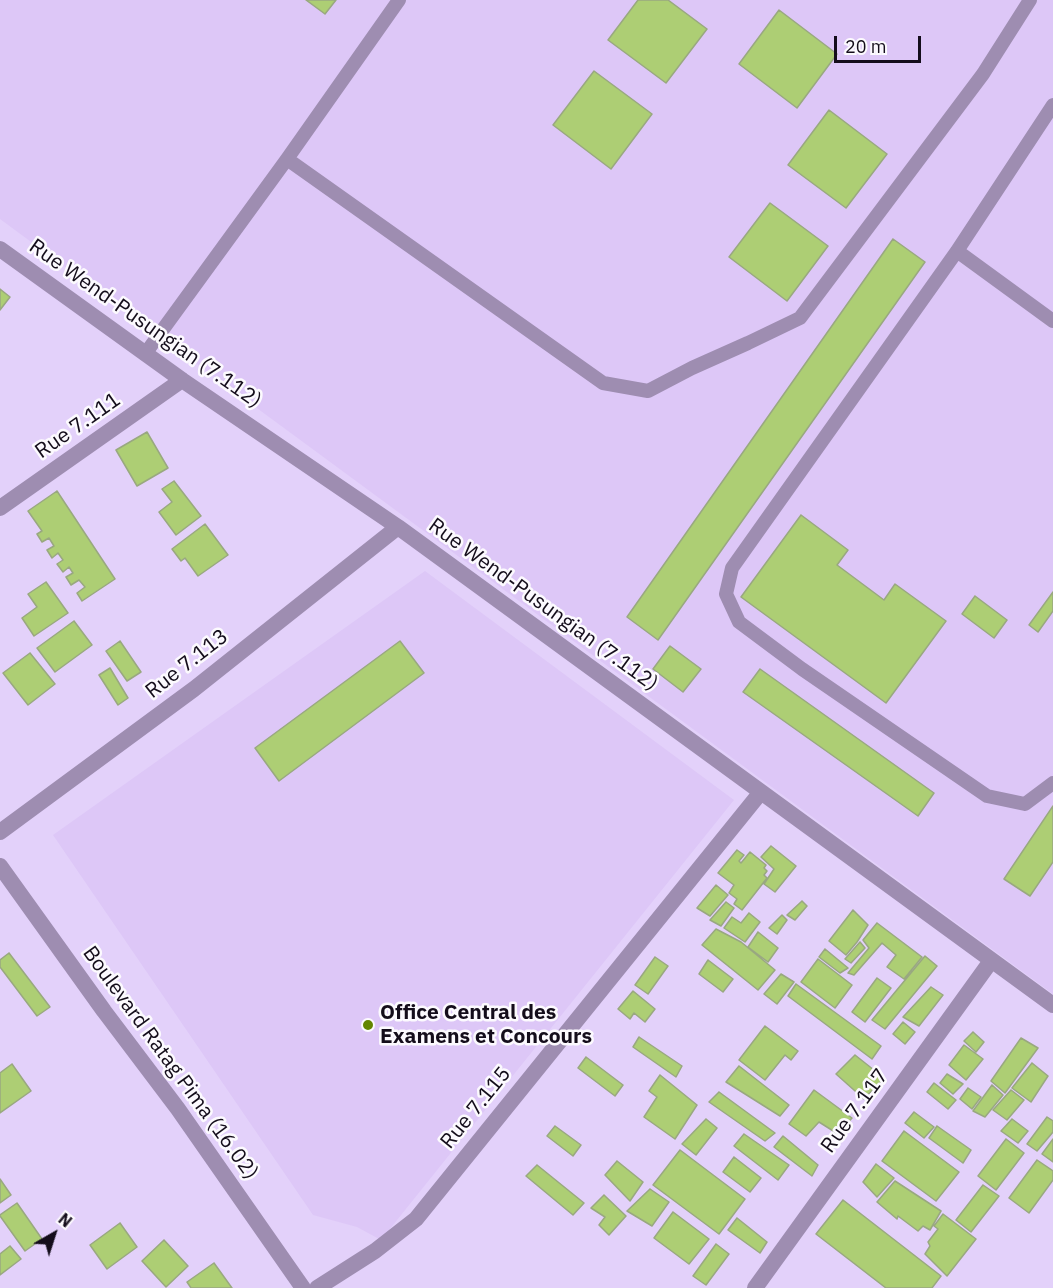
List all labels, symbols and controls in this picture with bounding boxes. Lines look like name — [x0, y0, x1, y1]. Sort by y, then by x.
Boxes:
scale bar — [837, 24, 924, 62]
text: 20 m — [845, 35, 887, 58]
street label: Rue Wend-Pusungian (7.112) — [24, 234, 266, 414]
street label: Rue 7.111 — [31, 388, 125, 464]
street label: Rue Wend-Pusungian (7.112) — [423, 513, 663, 697]
street label: Rue 7.113 — [141, 624, 233, 704]
street label: Boulevard Ratag Pima (16.02) — [77, 941, 263, 1185]
place label: Office Central des Examens et Concours — [380, 1000, 592, 1050]
marker: Office Central des Examens et Concours — [361, 1018, 375, 1032]
street label: Rue 7.115 — [435, 1062, 517, 1154]
street label: Rue 7.117 — [816, 1064, 894, 1158]
north arrow — [24, 1204, 84, 1264]
text: N — [55, 1209, 76, 1231]

